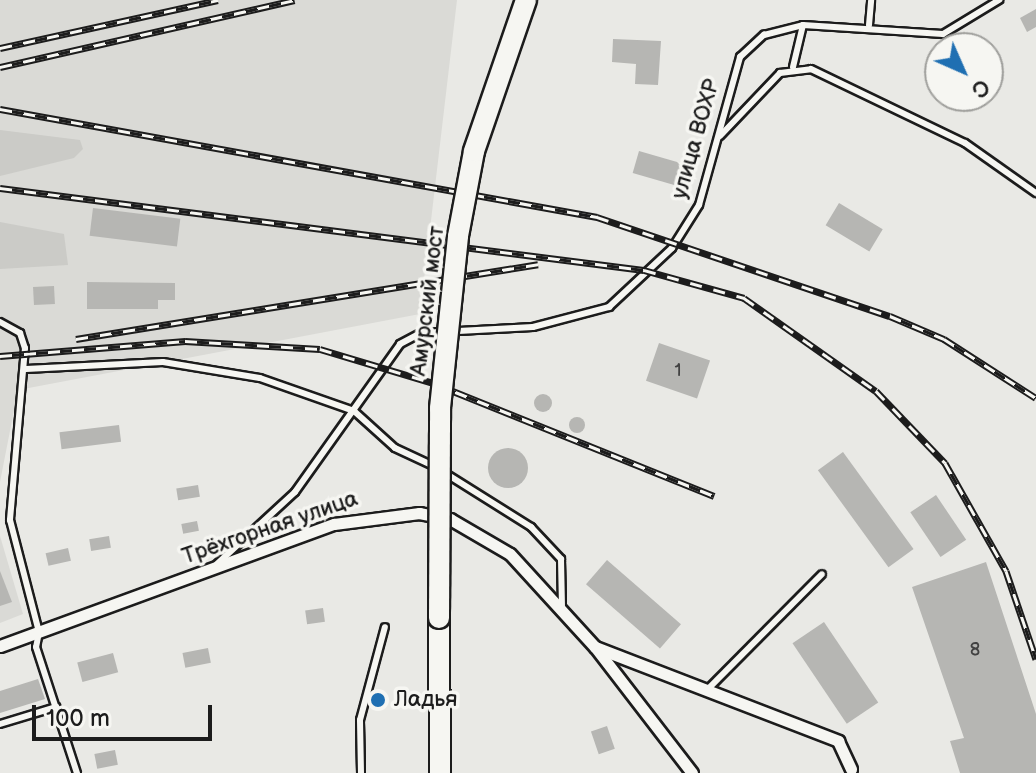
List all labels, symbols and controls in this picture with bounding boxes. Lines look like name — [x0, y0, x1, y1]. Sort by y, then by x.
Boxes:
north arrow — [924, 32, 1004, 112]
text: С — [965, 73, 995, 103]
street label: улица ВОХР — [666, 76, 726, 202]
street label: Амурский мост — [406, 225, 450, 377]
house number: 1 — [675, 360, 681, 382]
street label: Трёхгорная улица — [179, 486, 361, 570]
house number: 8 — [970, 639, 980, 661]
place label: Ладья — [394, 687, 457, 713]
scale bar — [36, 689, 216, 739]
marker: Ладья — [369, 691, 387, 709]
text: 100 m — [46, 704, 110, 733]

